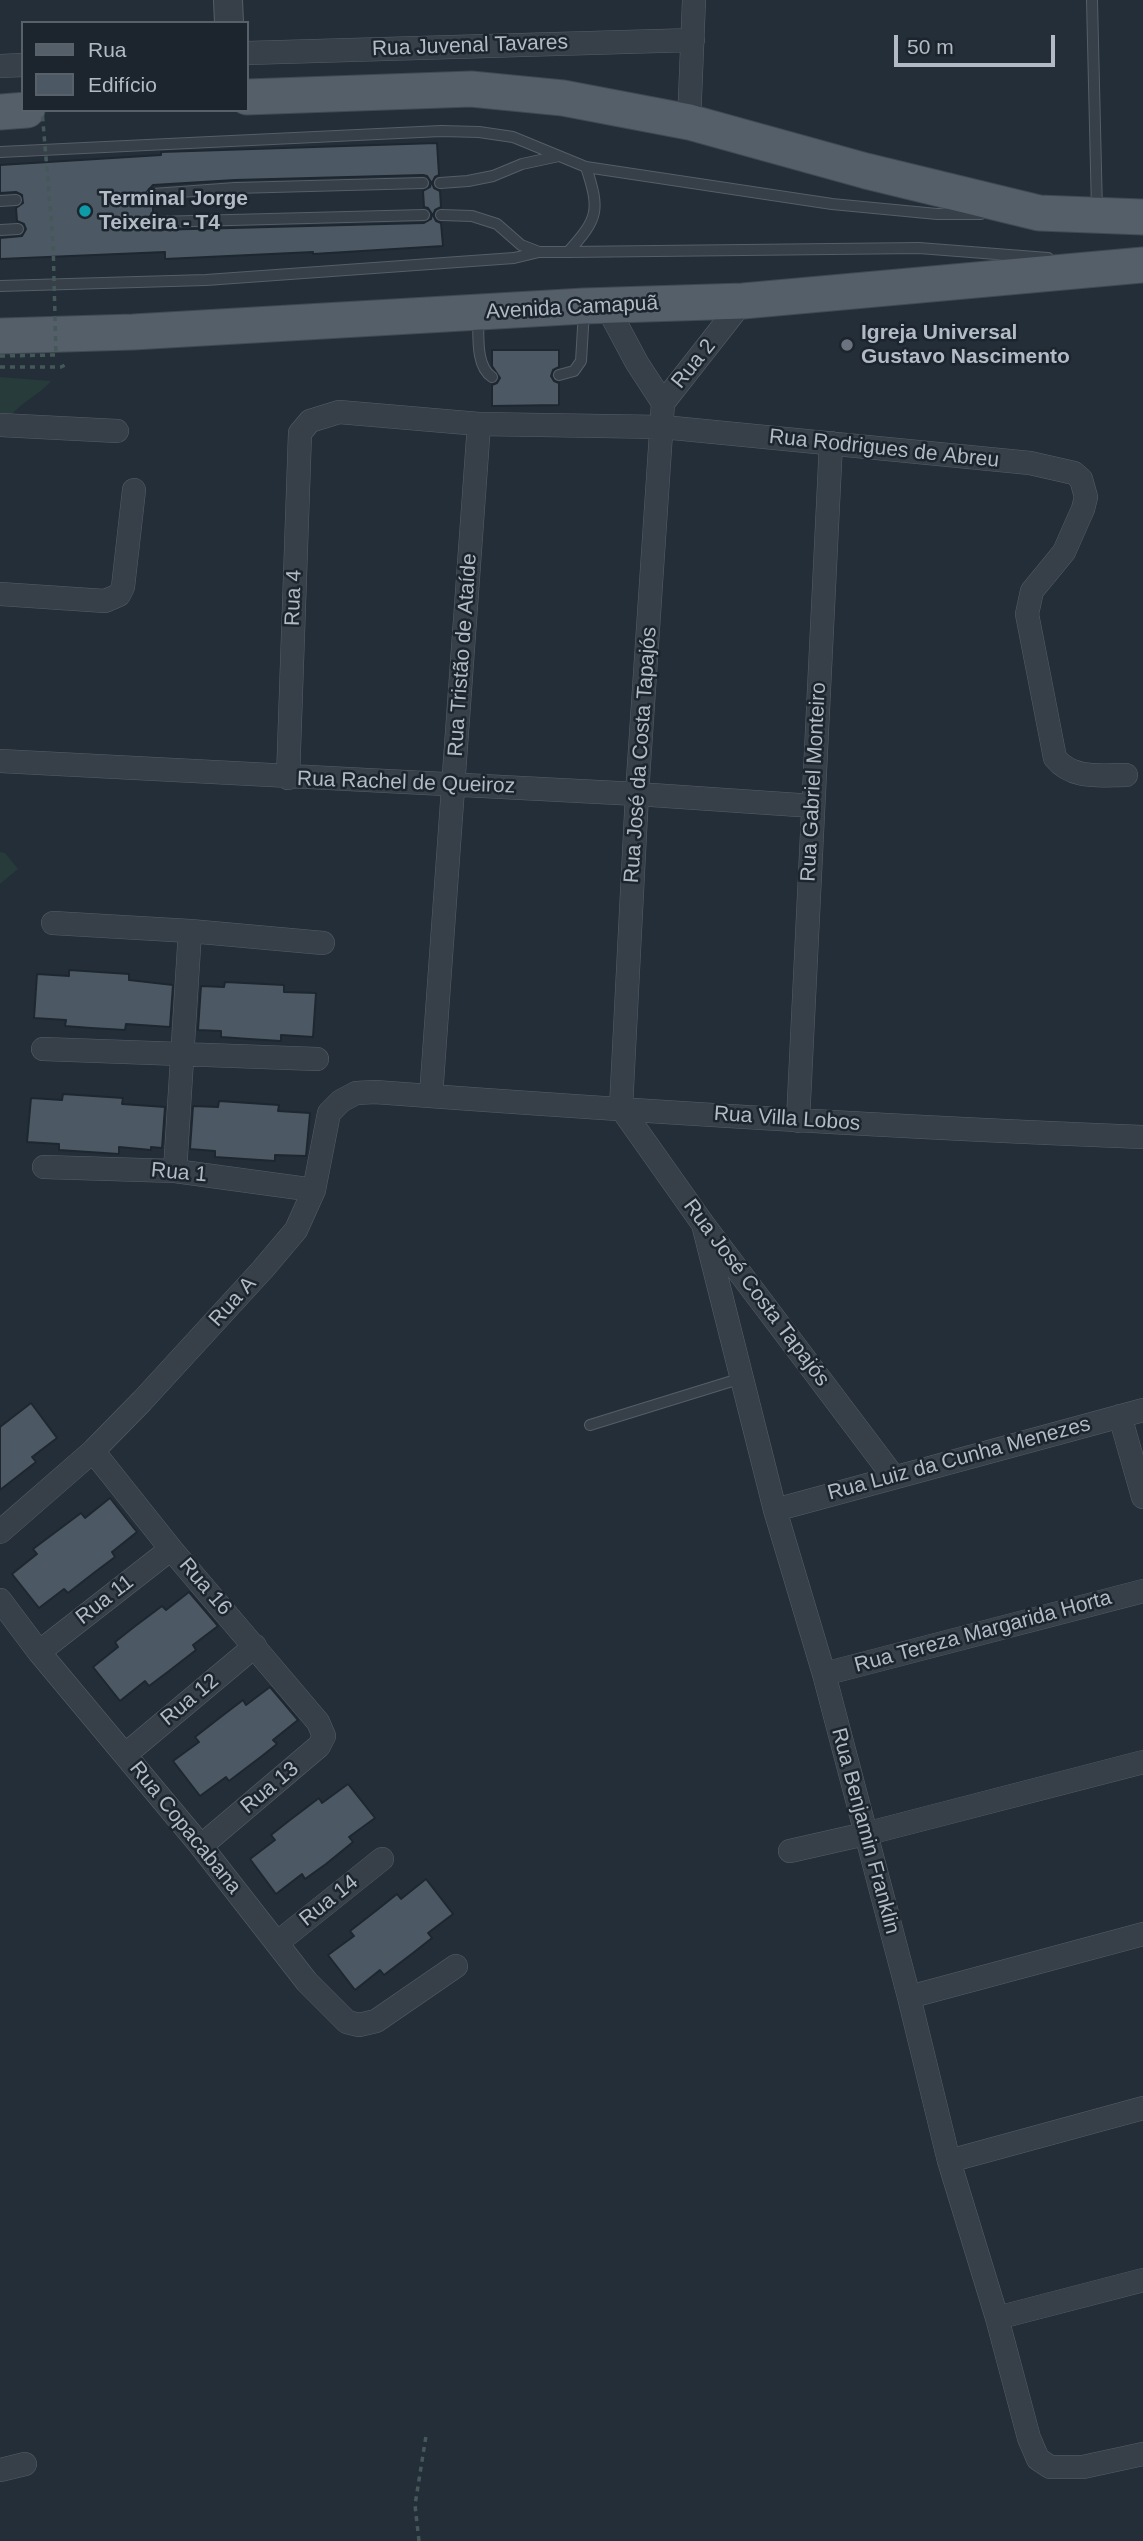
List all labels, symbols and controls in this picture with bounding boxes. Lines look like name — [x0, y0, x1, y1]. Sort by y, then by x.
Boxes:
legend — [21, 21, 248, 112]
scale bar — [898, 21, 1059, 65]
street label: Rua Juvenal Tavares — [372, 30, 568, 62]
text: 50 m — [907, 35, 954, 58]
text: Rua — [88, 38, 127, 61]
text: Edifício — [88, 73, 157, 96]
place label: Terminal Jorge Teixeira - T4 — [99, 186, 248, 236]
marker: Terminal Jorge Teixeira - T4 — [77, 203, 93, 219]
street label: Avenida Camapuã — [485, 291, 659, 325]
place label: Igreja Universal Gustavo Nascimento — [861, 320, 1070, 370]
street label: Rua 2 — [667, 334, 721, 394]
marker: Igreja Universal Gustavo Nascimento — [839, 337, 855, 353]
street label: Rua Rodrigues de Abreu — [768, 424, 1000, 474]
street label: Rua Tristão de Ataíde — [443, 553, 483, 757]
street label: Rua 4 — [280, 570, 308, 626]
street label: Rua José da Costa Tapajós — [619, 626, 663, 884]
street label: Rua Gabriel Monteiro — [796, 682, 832, 882]
street label: Rua Rachel de Queiroz — [296, 767, 516, 799]
street label: Rua Villa Lobos — [713, 1101, 861, 1137]
street label: Rua 1 — [150, 1158, 208, 1188]
street label: Rua José Costa Tapajós — [677, 1195, 835, 1391]
street label: Rua A — [204, 1272, 262, 1332]
street label: Rua Luiz da Cunha Menezes — [825, 1412, 1093, 1506]
street label: Rua 16 — [173, 1553, 237, 1621]
street label: Rua 11 — [71, 1570, 139, 1630]
street label: Rua Tereza Margarida Horta — [852, 1586, 1114, 1678]
street label: Rua 12 — [156, 1669, 224, 1731]
street label: Rua Benjamin Franklin — [825, 1725, 905, 1937]
street label: Rua Copacabana — [124, 1757, 246, 1899]
street label: Rua 13 — [236, 1757, 304, 1819]
street label: Rua 14 — [295, 1870, 363, 1932]

